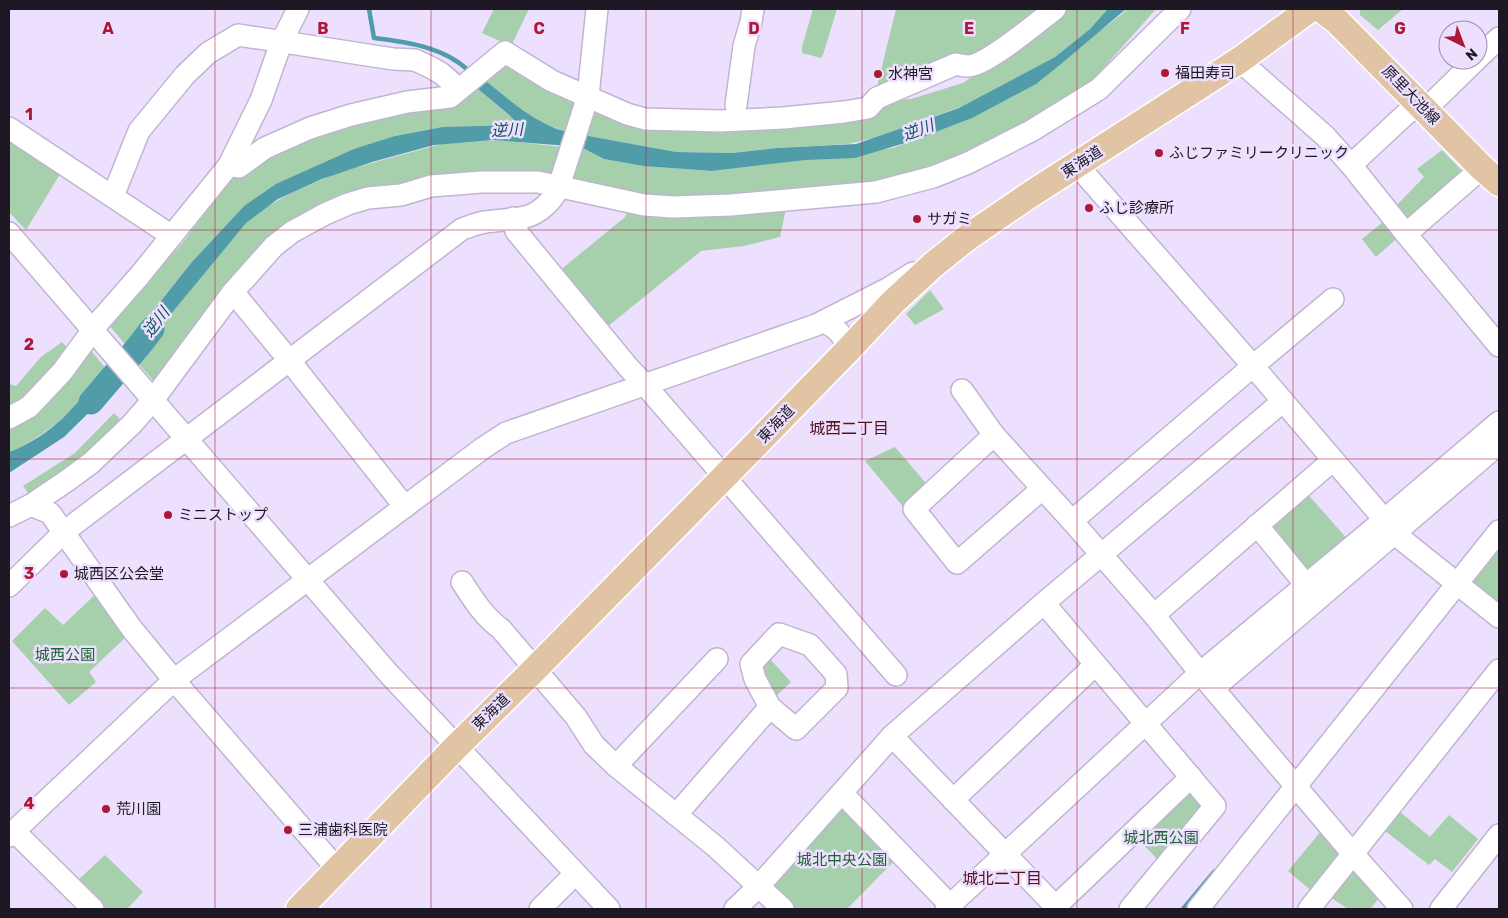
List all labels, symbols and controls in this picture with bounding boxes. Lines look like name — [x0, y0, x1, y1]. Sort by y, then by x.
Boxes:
text: A — [102, 19, 114, 38]
text: B — [317, 19, 329, 38]
text: C — [533, 19, 545, 38]
text: D — [748, 19, 760, 38]
text: E — [964, 19, 974, 38]
text: F — [1180, 19, 1190, 38]
text: G — [1394, 19, 1406, 38]
north arrow — [1438, 20, 1488, 70]
text: N — [1462, 45, 1481, 64]
street label: 原里大池線 — [1378, 62, 1444, 128]
place label: 福田寿司 — [1175, 64, 1235, 82]
place label: 水神宮 — [888, 65, 933, 83]
marker: 福田寿司 — [1159, 67, 1171, 79]
marker: 水神宮 — [872, 68, 884, 80]
text: 1 — [25, 105, 33, 124]
water label: 逆川 — [900, 115, 938, 145]
water label: 逆川 — [491, 120, 525, 140]
street label: 東海道 — [1058, 142, 1106, 182]
place label: ふじファミリークリニック — [1169, 144, 1349, 162]
marker: ふじファミリークリニック — [1153, 147, 1165, 159]
place label: ふじ診療所 — [1099, 199, 1174, 217]
marker: ふじ診療所 — [1083, 202, 1095, 214]
place label: サガミ — [927, 210, 972, 228]
marker: サガミ — [911, 213, 923, 225]
water label: 逆川 — [139, 302, 175, 340]
text: 2 — [24, 335, 34, 354]
street label: 東海道 — [754, 402, 798, 446]
district label: 城西二丁目 — [809, 419, 889, 438]
place label: ミニストップ — [178, 506, 268, 524]
marker: ミニストップ — [162, 509, 174, 521]
text: 3 — [24, 564, 34, 583]
place label: 城西区公会堂 — [74, 565, 164, 583]
marker: 城西区公会堂 — [58, 568, 70, 580]
park label: 城西公園 — [35, 646, 95, 664]
street label: 東海道 — [469, 690, 513, 734]
text: 4 — [24, 794, 35, 813]
place label: 荒川園 — [116, 800, 161, 818]
marker: 荒川園 — [100, 803, 112, 815]
place label: 三浦歯科医院 — [298, 821, 388, 839]
marker: 三浦歯科医院 — [282, 824, 294, 836]
park label: 城北西公園 — [1123, 829, 1199, 847]
park label: 城北中央公園 — [797, 851, 887, 869]
district label: 城北二丁目 — [962, 869, 1042, 888]

